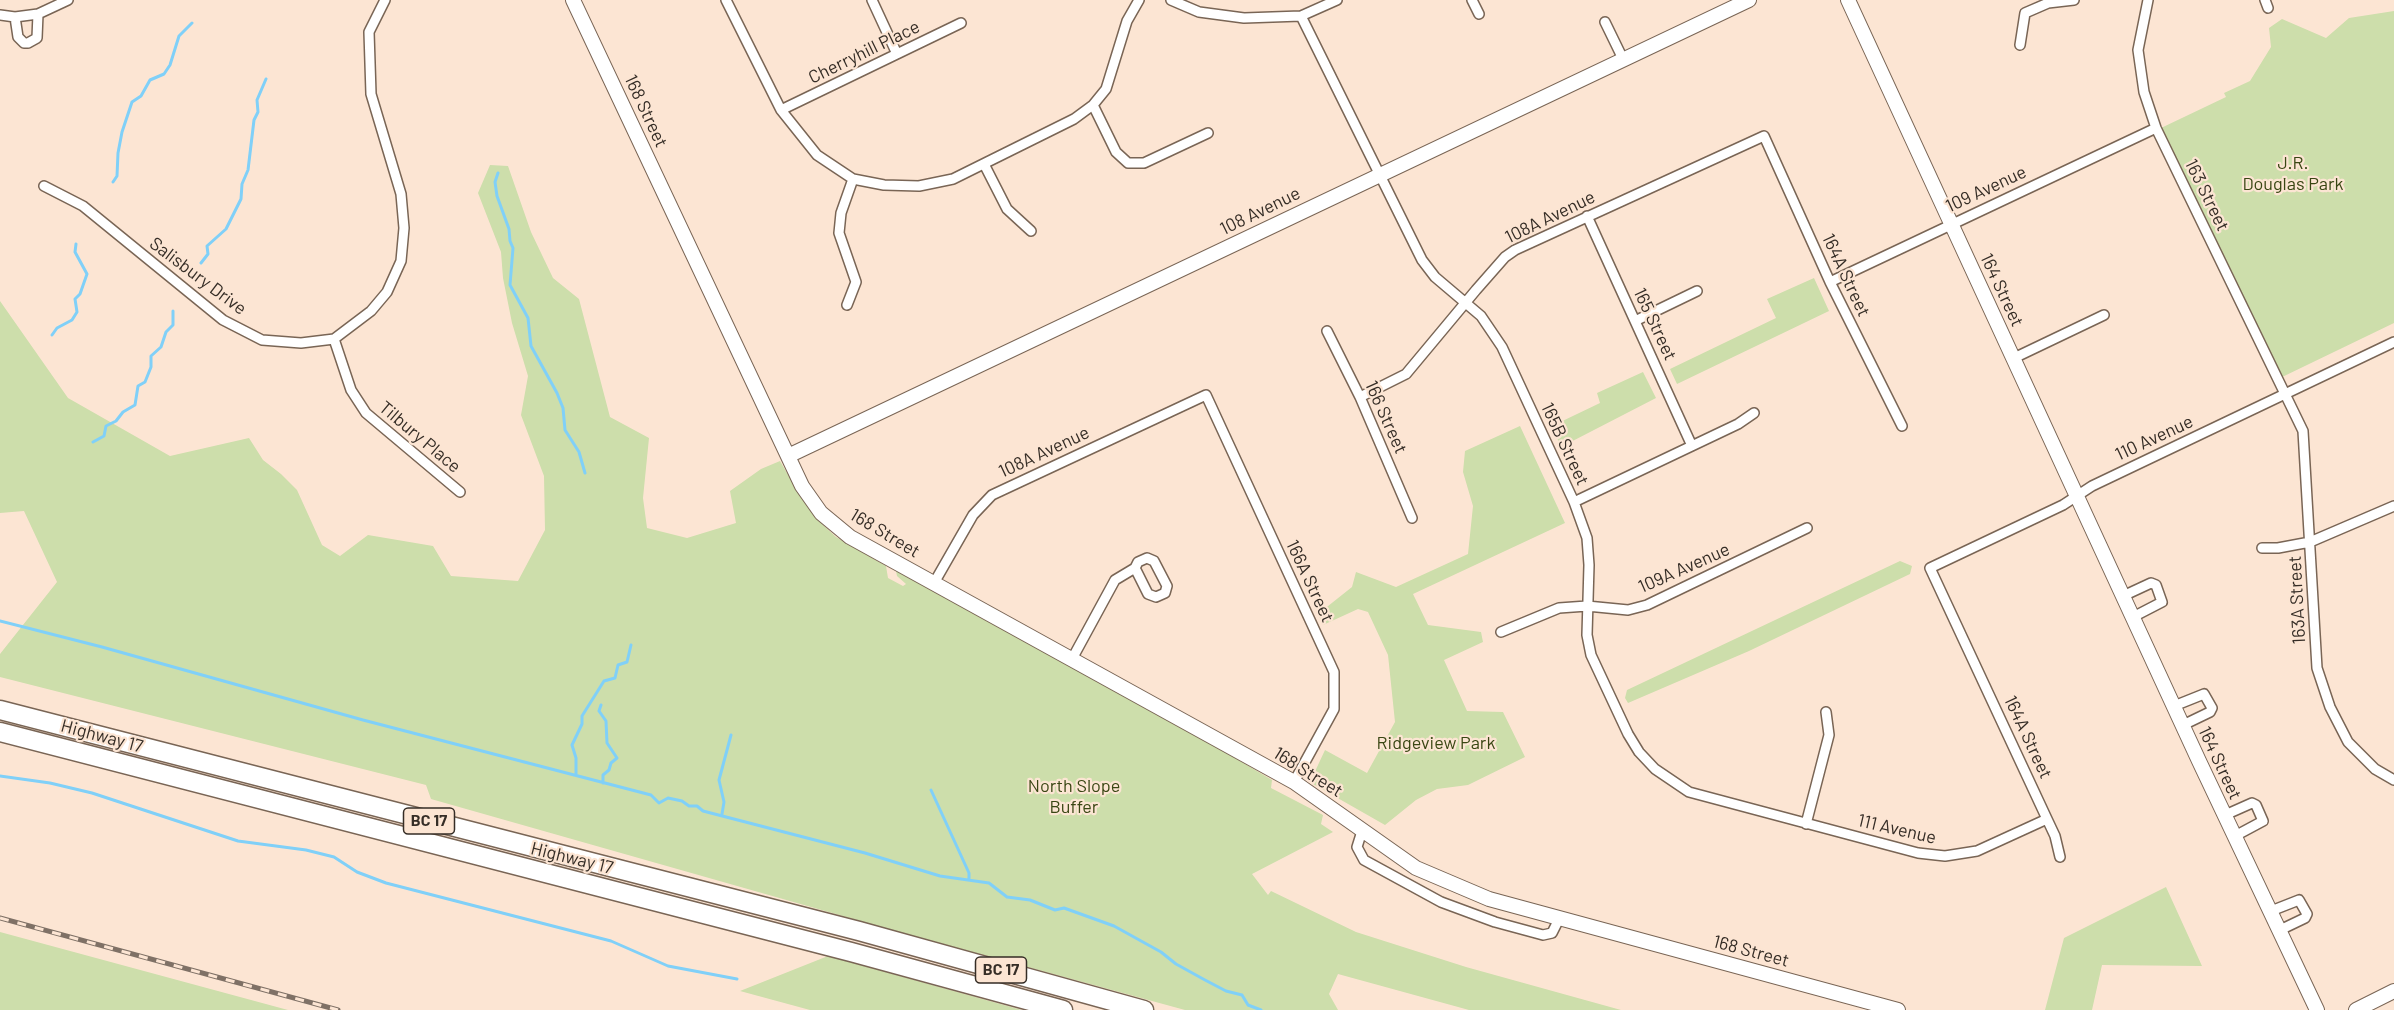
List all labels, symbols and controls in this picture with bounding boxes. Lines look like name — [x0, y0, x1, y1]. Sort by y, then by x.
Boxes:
street label: Cherryhill Place — [805, 16, 923, 88]
street label: 168 Street — [620, 71, 672, 151]
park label: J.R. Douglas Park — [2242, 152, 2344, 195]
street label: 163 Street — [2180, 155, 2234, 235]
street label: 109 Avenue — [1942, 161, 2030, 217]
street label: 108 Avenue — [1216, 182, 1304, 240]
street label: 108A Avenue — [1501, 186, 1599, 248]
street label: 164A Street — [1817, 230, 1875, 320]
street label: Salisbury Drive — [145, 233, 251, 319]
street label: 164 Street — [1976, 250, 2028, 330]
street label: 165 Street — [1629, 284, 1681, 364]
street label: 166 Street — [1360, 377, 1412, 457]
street label: Tilbury Place — [375, 397, 465, 477]
street label: 165B Street — [1536, 399, 1594, 489]
street label: 110 Avenue — [2112, 411, 2196, 465]
street label: 108A Avenue — [995, 422, 1093, 482]
street label: 168 Street — [846, 504, 924, 562]
street label: 166A Street — [1282, 536, 1338, 626]
street label: 109A Avenue — [1635, 538, 1733, 598]
street label: 163A Street — [2284, 555, 2310, 645]
street label: 164A Street — [1999, 692, 2057, 782]
street label: Highway 17 — [59, 715, 145, 757]
street label: 164 Street — [2194, 723, 2246, 803]
park label: Ridgeview Park — [1377, 732, 1495, 754]
street label: 168 Street — [1269, 742, 1347, 802]
park label: North Slope Buffer — [1028, 775, 1120, 818]
road number: BC 17 — [404, 808, 454, 834]
street label: 111 Avenue — [1856, 809, 1938, 849]
street label: Highway 17 — [529, 837, 615, 879]
street label: 168 Street — [1711, 931, 1791, 971]
road number: BC 17 — [976, 957, 1026, 983]

